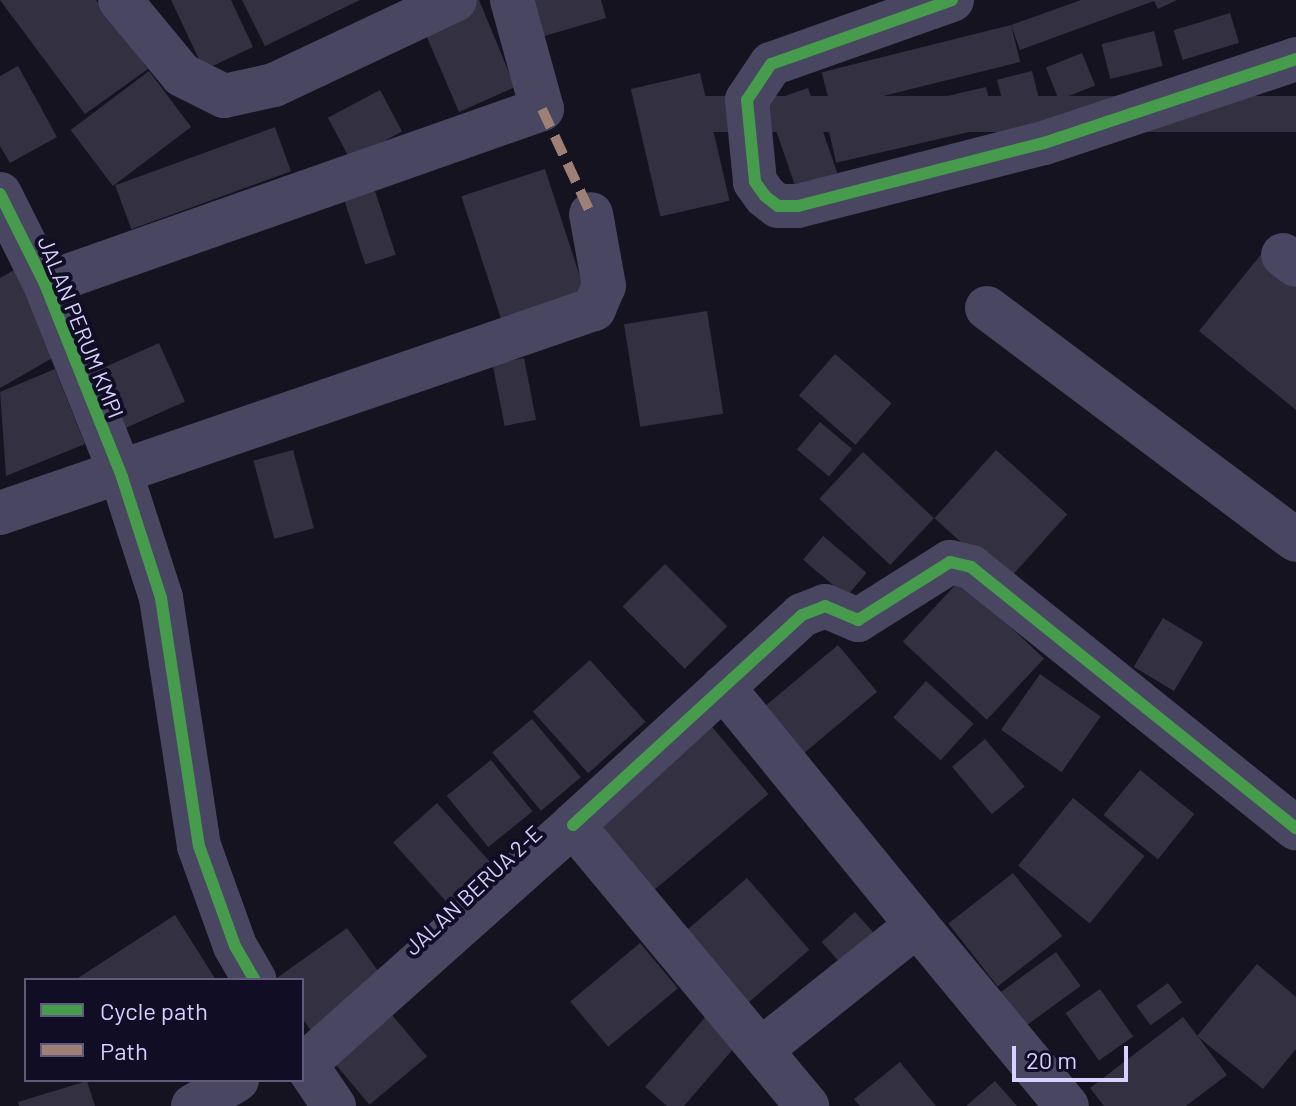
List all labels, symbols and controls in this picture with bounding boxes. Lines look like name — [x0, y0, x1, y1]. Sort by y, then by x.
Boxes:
street label: JALAN PERUM KMPI — [32, 232, 130, 422]
street label: JALAN BERUA 2-E — [399, 820, 547, 960]
legend — [24, 978, 304, 1082]
text: Cycle path — [100, 996, 208, 1025]
scale bar — [1016, 1030, 1132, 1080]
text: Path — [100, 1036, 148, 1065]
text: 20 m — [1026, 1045, 1077, 1074]

